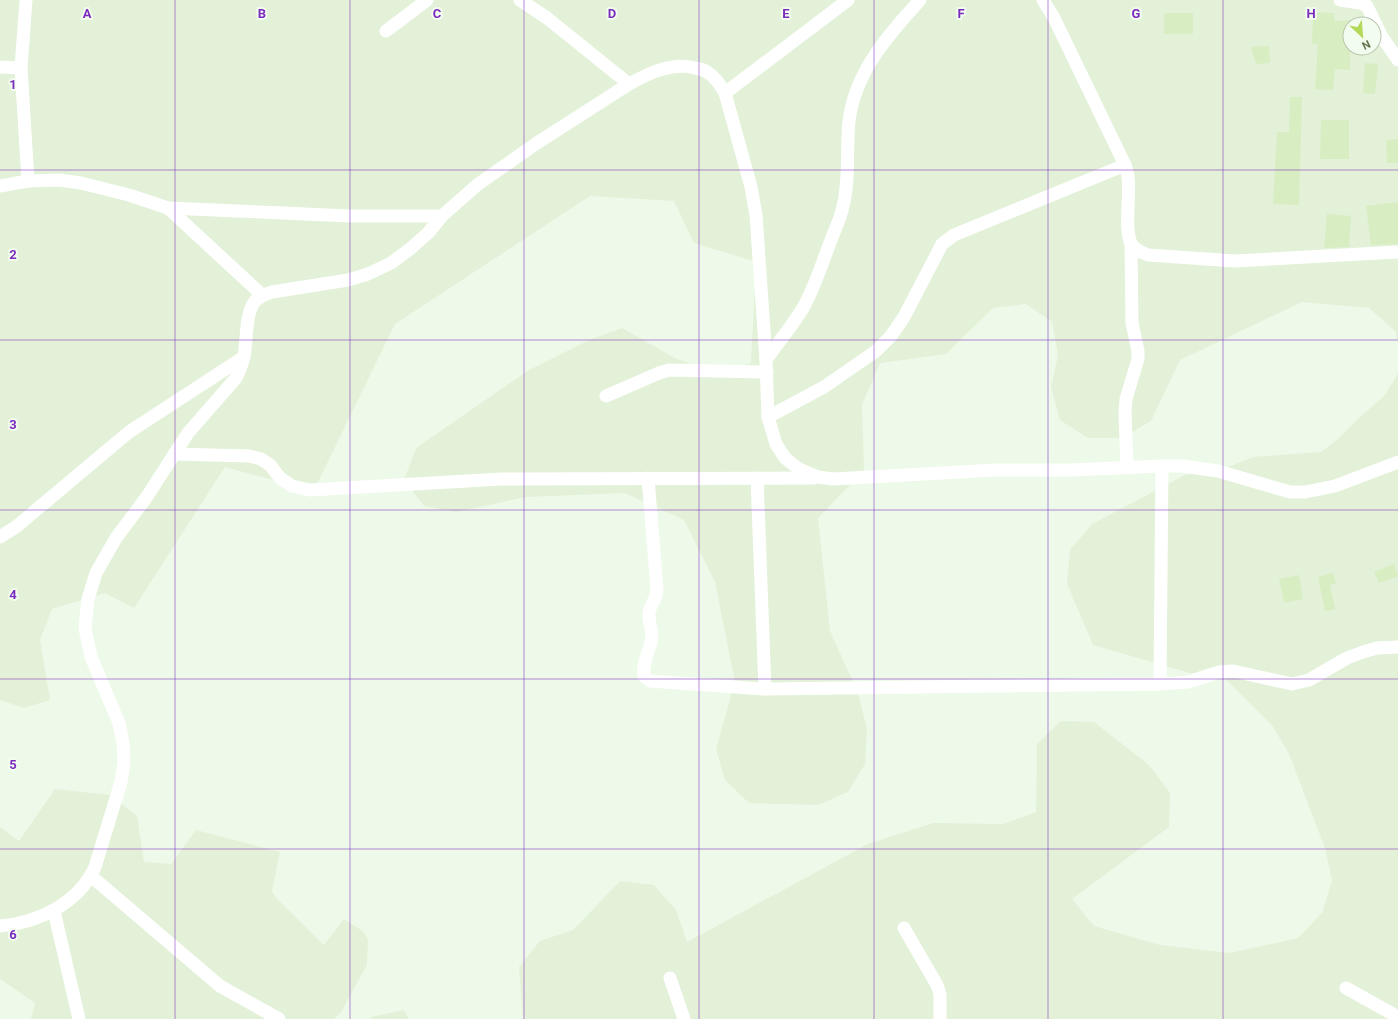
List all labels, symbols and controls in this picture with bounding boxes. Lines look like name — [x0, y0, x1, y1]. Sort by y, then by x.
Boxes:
text: A — [83, 6, 92, 21]
text: B — [258, 6, 266, 21]
text: C — [433, 6, 442, 21]
text: D — [608, 6, 616, 21]
text: E — [782, 6, 790, 21]
text: F — [957, 6, 965, 21]
text: G — [1132, 6, 1141, 21]
text: H — [1306, 6, 1316, 21]
north arrow — [1342, 16, 1382, 56]
text: N — [1360, 37, 1373, 52]
text: 1 — [9, 77, 17, 92]
text: 2 — [9, 247, 17, 262]
text: 3 — [9, 417, 17, 432]
text: 4 — [9, 587, 17, 602]
text: 5 — [9, 757, 17, 772]
text: 6 — [9, 927, 17, 942]

